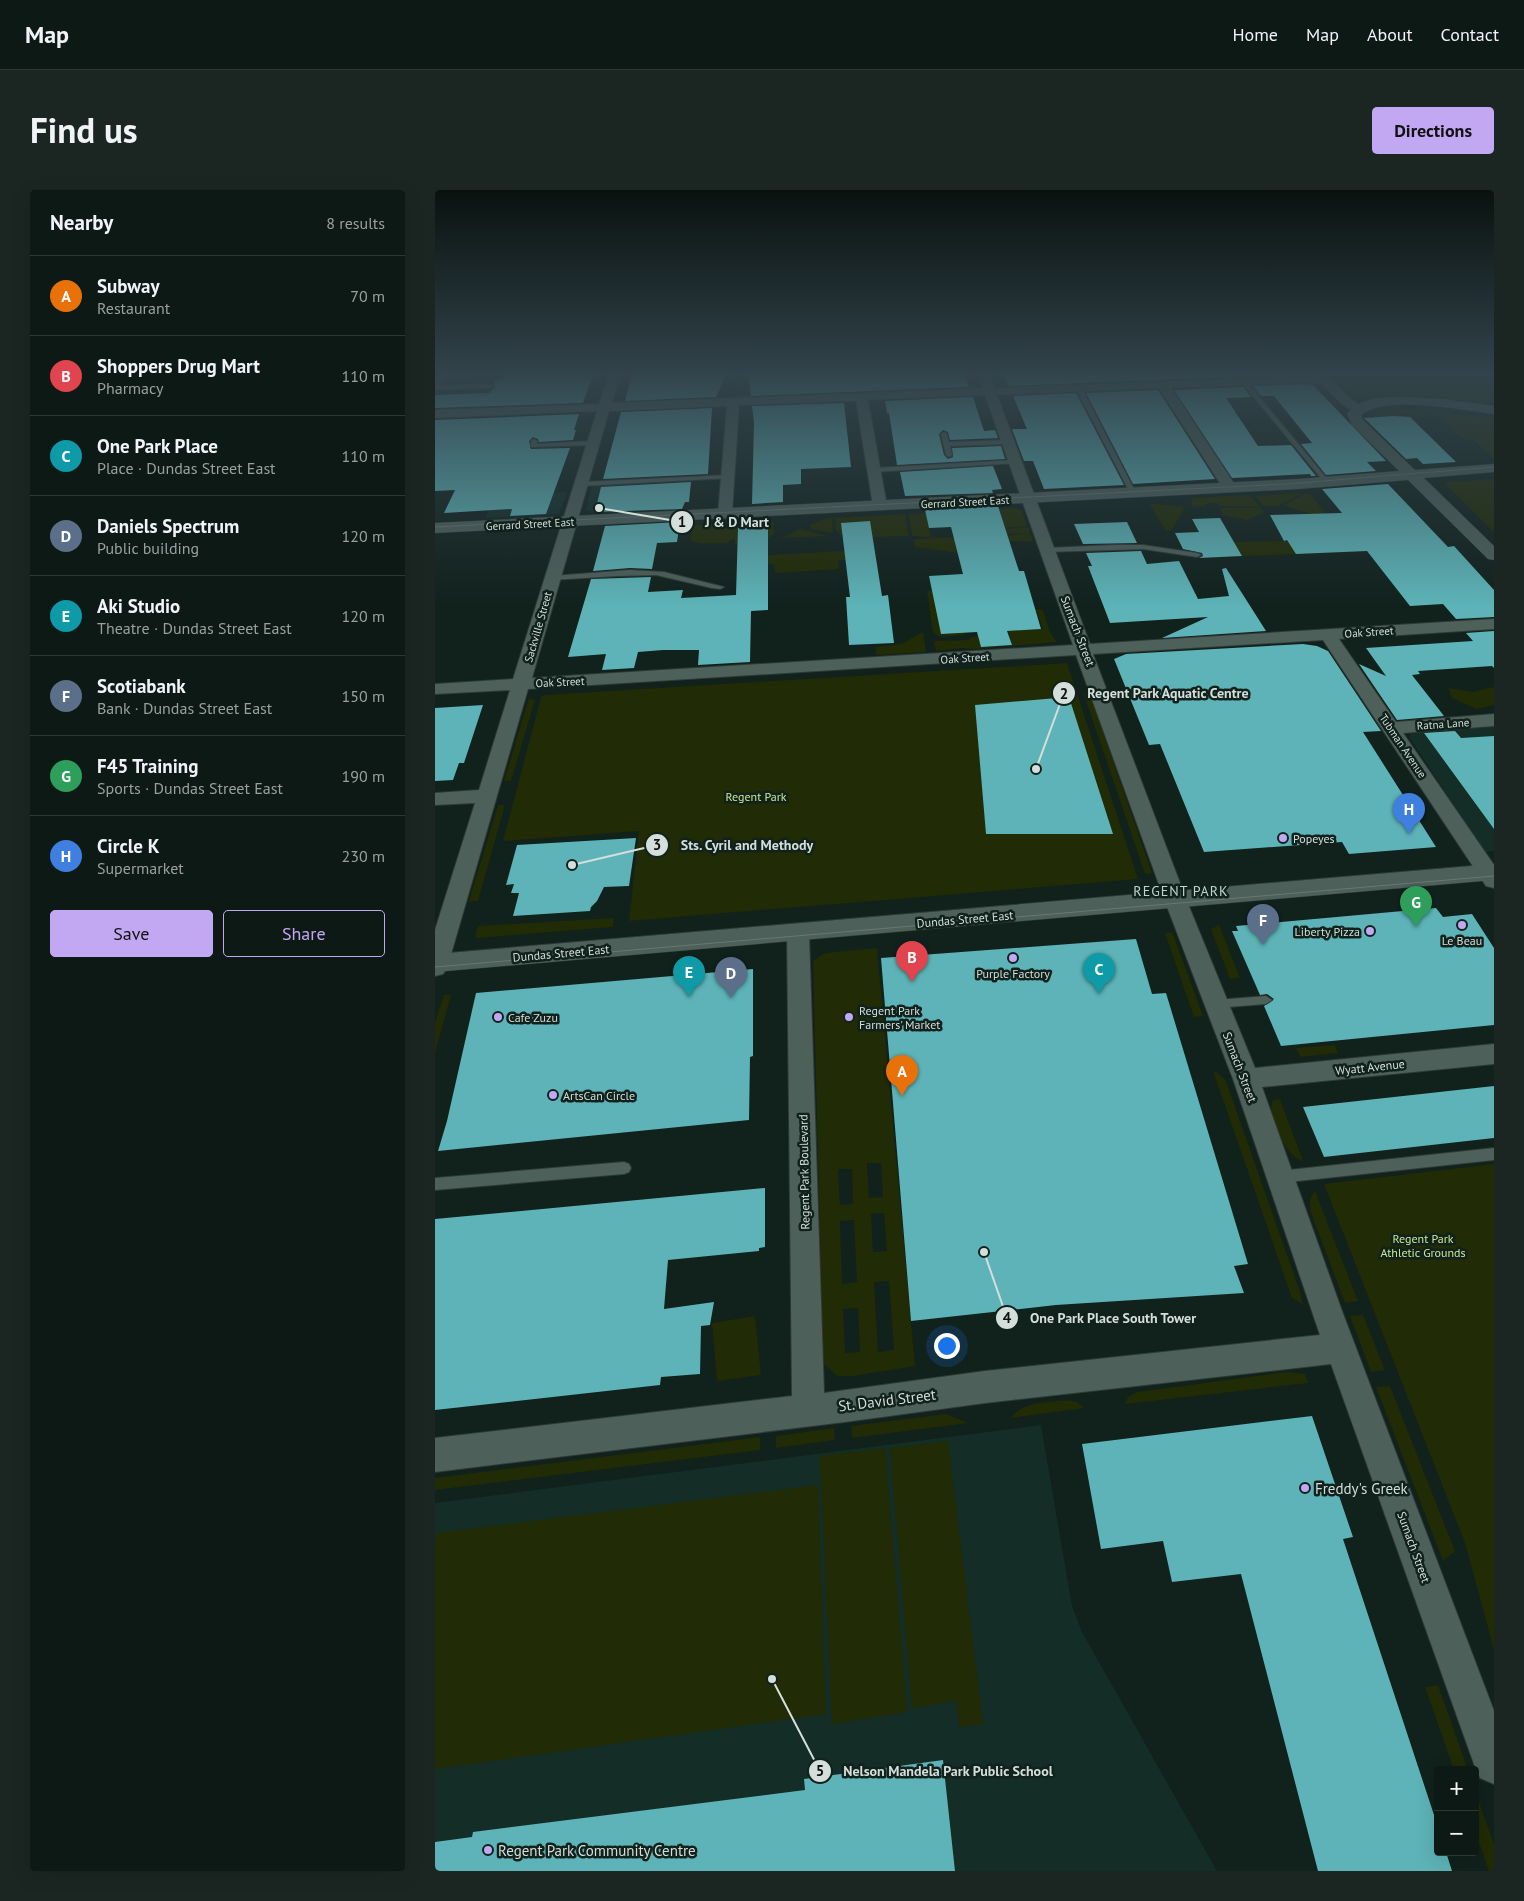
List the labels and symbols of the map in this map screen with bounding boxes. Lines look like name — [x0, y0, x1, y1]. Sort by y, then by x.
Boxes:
street label: Gerrard Street East — [920, 493, 1010, 511]
callout: J & D Mart — [670, 507, 779, 536]
text: 1 — [678, 512, 686, 531]
text: J & D Mart — [704, 513, 769, 531]
street label: Gerrard Street East — [485, 515, 575, 533]
street label: Sackville Street — [521, 590, 555, 664]
street label: Sumach Street — [1058, 594, 1098, 668]
street label: Oak Street — [1344, 623, 1394, 641]
street label: Oak Street — [940, 649, 990, 667]
street label: Oak Street — [535, 674, 585, 690]
callout: Regent Park Aquatic Centre — [1052, 679, 1259, 708]
text: 2 — [1060, 684, 1068, 703]
text: Regent Park Aquatic Centre — [1087, 684, 1249, 702]
street label: Tubman Avenue — [1376, 711, 1430, 781]
street label: Ratna Lane — [1416, 715, 1470, 733]
park label: Regent Park — [726, 789, 787, 804]
pin: H — [1393, 793, 1425, 834]
callout: Sts. Cyril and Methody — [645, 831, 824, 860]
place label: Popeyes — [1293, 831, 1335, 846]
marker: Popeyes — [1277, 832, 1289, 844]
text: 3 — [653, 835, 661, 854]
text: Sts. Cyril and Methody — [681, 836, 814, 854]
district label: REGENT PARK — [1133, 882, 1229, 900]
pin: G — [1400, 886, 1432, 927]
pin: F — [1247, 904, 1279, 945]
street label: Dundas Street East — [916, 907, 1014, 931]
marker: Le Beau — [1456, 919, 1468, 931]
place label: Liberty Pizza — [1295, 924, 1360, 939]
marker: Liberty Pizza — [1364, 925, 1376, 937]
place label: Le Beau — [1442, 933, 1482, 948]
street label: Dundas Street East — [512, 941, 610, 965]
pin: B — [896, 941, 928, 982]
marker: Purple Factory — [1007, 952, 1019, 964]
pin: C — [1083, 953, 1115, 994]
pin: E — [673, 956, 705, 997]
pin: D — [715, 957, 747, 998]
place label: Purple Factory — [976, 966, 1050, 981]
place label: Regent Park Farmers' Market — [859, 1003, 940, 1032]
place label: Cafe Zuzu — [508, 1010, 558, 1025]
marker: Cafe Zuzu — [492, 1011, 504, 1023]
marker: Regent Park Farmers' Market — [843, 1011, 855, 1023]
street label: Sumach Street — [1220, 1030, 1260, 1104]
pin: A — [886, 1055, 918, 1096]
street label: Wyatt Avenue — [1335, 1056, 1405, 1078]
place label: ArtsCan Circle — [563, 1088, 635, 1103]
marker: ArtsCan Circle — [547, 1089, 559, 1101]
street label: Regent Park Boulevard — [795, 1114, 813, 1230]
park label: Regent Park Athletic Grounds — [1380, 1231, 1466, 1260]
callout: One Park Place South Tower — [994, 1304, 1206, 1333]
text: 4 — [1003, 1308, 1012, 1327]
text: One Park Place South Tower — [1030, 1309, 1196, 1327]
your location — [934, 1333, 960, 1359]
street label: St. David Street — [837, 1385, 937, 1415]
place label: Freddy's Greek — [1315, 1479, 1409, 1498]
marker: Freddy's Greek — [1299, 1482, 1311, 1494]
street label: Sumach Street — [1394, 1509, 1434, 1585]
callout: Nelson Mandela Park Public School — [808, 1756, 1063, 1785]
text: 5 — [816, 1761, 824, 1780]
text: Nelson Mandela Park Public School — [843, 1762, 1054, 1780]
place label: Regent Park Community Centre — [498, 1841, 696, 1860]
marker: Regent Park Community Centre — [482, 1844, 494, 1856]

